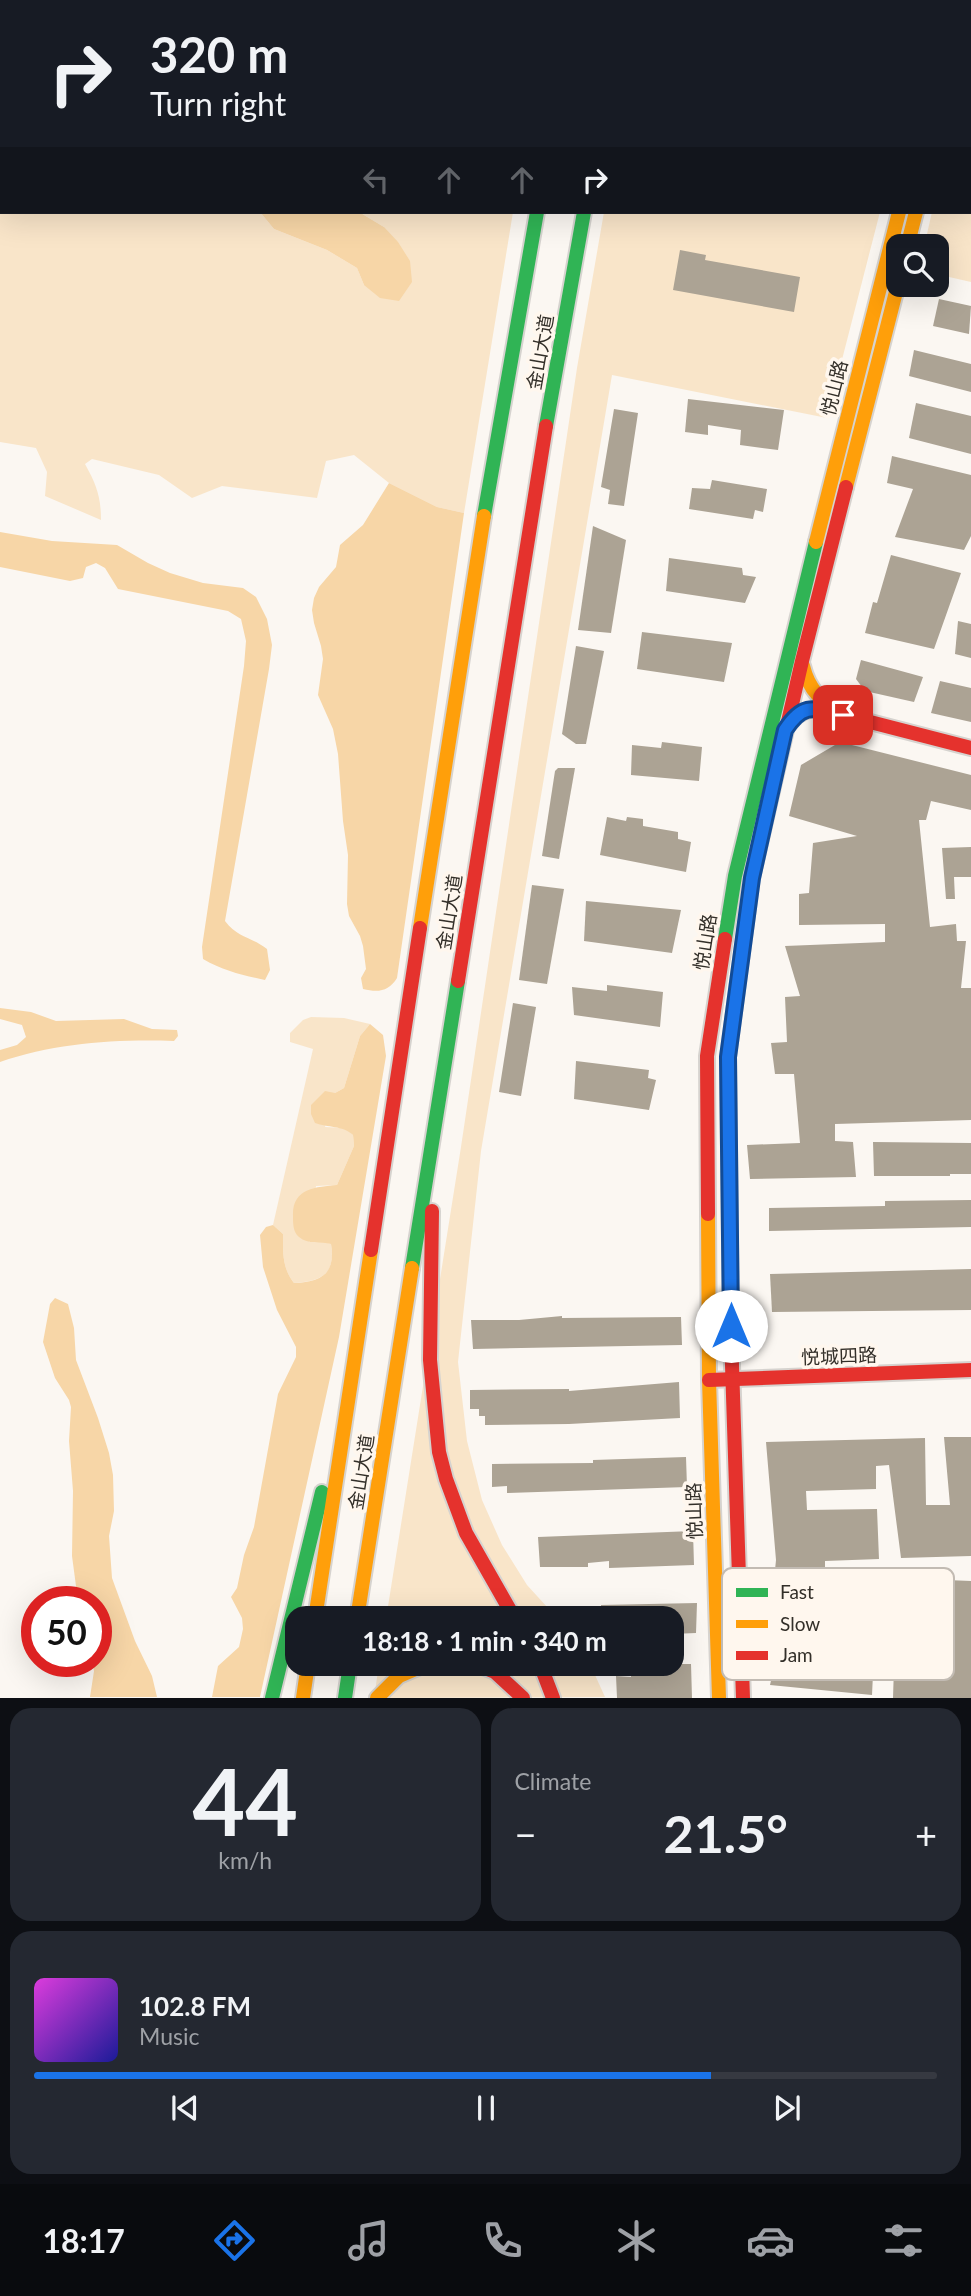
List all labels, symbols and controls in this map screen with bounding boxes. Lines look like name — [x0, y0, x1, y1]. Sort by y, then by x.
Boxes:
text: 320 m — [150, 25, 288, 83]
icon: right — [35, 28, 126, 119]
text: Turn right — [150, 84, 286, 123]
icon: left — [357, 161, 395, 199]
icon: ahead — [430, 161, 468, 199]
icon: ahead — [503, 161, 541, 199]
icon: right — [576, 161, 614, 199]
map controls — [886, 234, 949, 297]
button: search — [886, 234, 949, 297]
street label: 金山大道 — [522, 312, 557, 391]
street label: 悦山路 — [815, 357, 852, 418]
pin — [813, 685, 873, 745]
icon: arrive — [824, 696, 862, 734]
street label: 金山大道 — [431, 873, 466, 951]
street label: 悦山路 — [689, 912, 720, 972]
position arrow — [694, 1289, 768, 1363]
street label: 悦城四路 — [801, 1343, 877, 1368]
street label: 金山大道 — [343, 1433, 378, 1511]
street label: 悦山路 — [681, 1482, 706, 1540]
legend — [722, 1568, 954, 1680]
text: Fast — [780, 1580, 814, 1603]
speed limit sign: 50 — [21, 1586, 112, 1677]
text: Slow — [780, 1612, 820, 1635]
text: 18:18 · 1 min · 340 m — [362, 1625, 607, 1657]
text: Jam — [780, 1643, 813, 1666]
text: 44 — [192, 1746, 298, 1855]
text: Climate — [515, 1767, 591, 1795]
text: 21.5° — [664, 1802, 788, 1864]
text: − — [515, 1811, 537, 1857]
text: + — [915, 1811, 937, 1857]
text: km/h — [218, 1846, 272, 1874]
text: 102.8 FM — [139, 1990, 251, 2022]
text: Music — [139, 2022, 199, 2050]
icon: previous — [166, 2089, 204, 2127]
icon: pause — [467, 2089, 505, 2127]
icon: next — [768, 2089, 806, 2127]
icon: directions — [210, 2216, 259, 2265]
icon: music — [344, 2216, 393, 2265]
icon: phone — [478, 2216, 527, 2265]
icon: climate — [612, 2216, 661, 2265]
icon: car — [746, 2216, 795, 2265]
icon: filters — [879, 2216, 928, 2265]
text: 18:17 — [42, 2221, 125, 2260]

